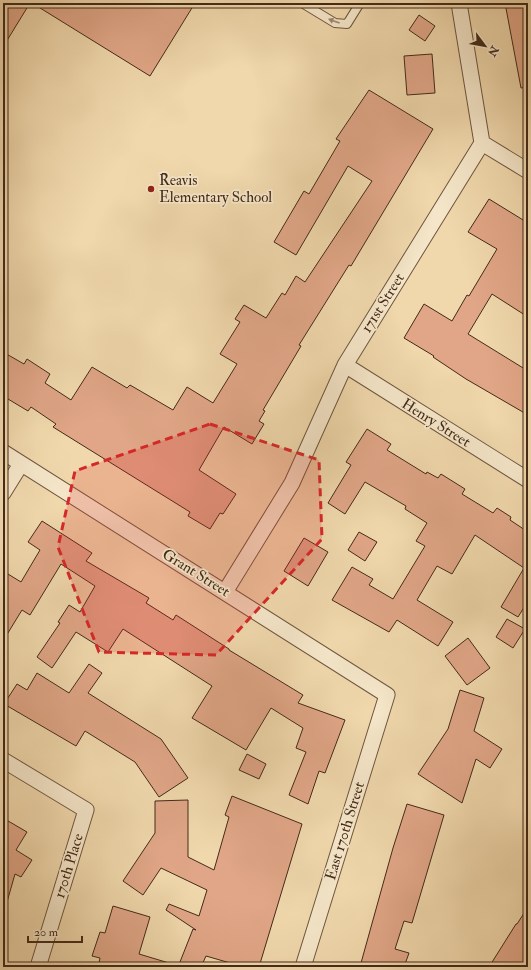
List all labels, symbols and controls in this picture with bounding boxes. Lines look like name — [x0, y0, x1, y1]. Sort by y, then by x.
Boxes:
one-way arrow — [328, 17, 340, 23]
north arrow — [465, 26, 505, 66]
text: N — [484, 43, 502, 60]
place label: Reavis Elementary School — [159, 171, 272, 207]
marker: Reavis Elementary School — [146, 184, 156, 194]
street label: 171st Street — [357, 269, 409, 336]
street label: Henry Street — [398, 394, 474, 452]
street label: Grant Street — [159, 545, 233, 601]
street label: East 170th Street — [321, 779, 369, 883]
street label: 170th Place — [50, 831, 88, 901]
scale bar — [28, 918, 82, 944]
text: 20 m — [34, 925, 59, 940]

